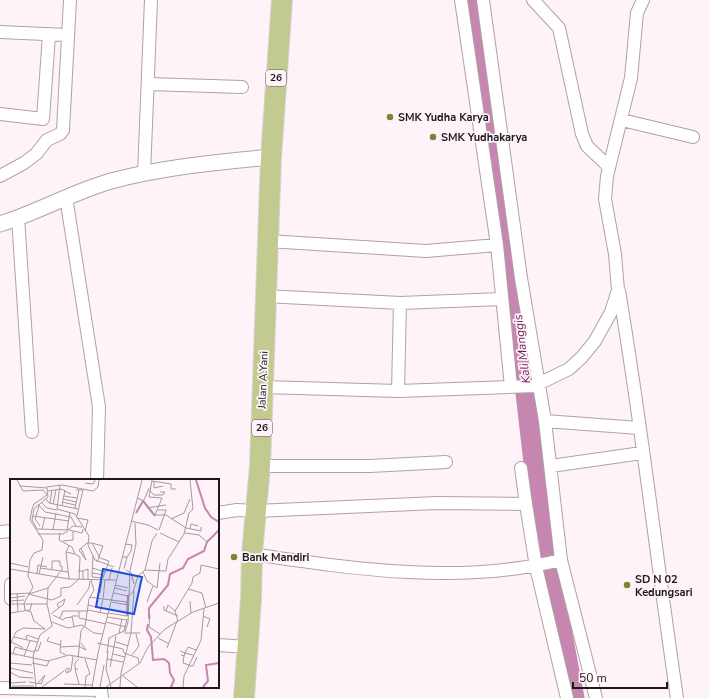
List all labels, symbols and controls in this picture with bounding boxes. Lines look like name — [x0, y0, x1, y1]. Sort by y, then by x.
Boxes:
road number: 26 — [266, 70, 286, 86]
place label: SMK Yudha Karya — [398, 110, 489, 125]
marker: SMK Yudha Karya — [385, 112, 395, 122]
place label: SMK Yudhakarya — [441, 130, 527, 145]
marker: SMK Yudhakarya — [428, 132, 438, 142]
water label: Kali Manggis — [510, 313, 534, 384]
street label: Jalan A.Yani — [254, 351, 272, 410]
road number: 26 — [252, 420, 272, 436]
inset map — [10, 479, 219, 688]
place label: Bank Mandiri — [242, 550, 310, 565]
marker: Bank Mandiri — [229, 552, 239, 562]
place label: SD N 02 Kedungsari — [635, 572, 693, 600]
marker: SD N 02 Kedungsari — [622, 580, 632, 590]
scale bar — [573, 664, 667, 690]
text: 50 m — [579, 670, 607, 686]

